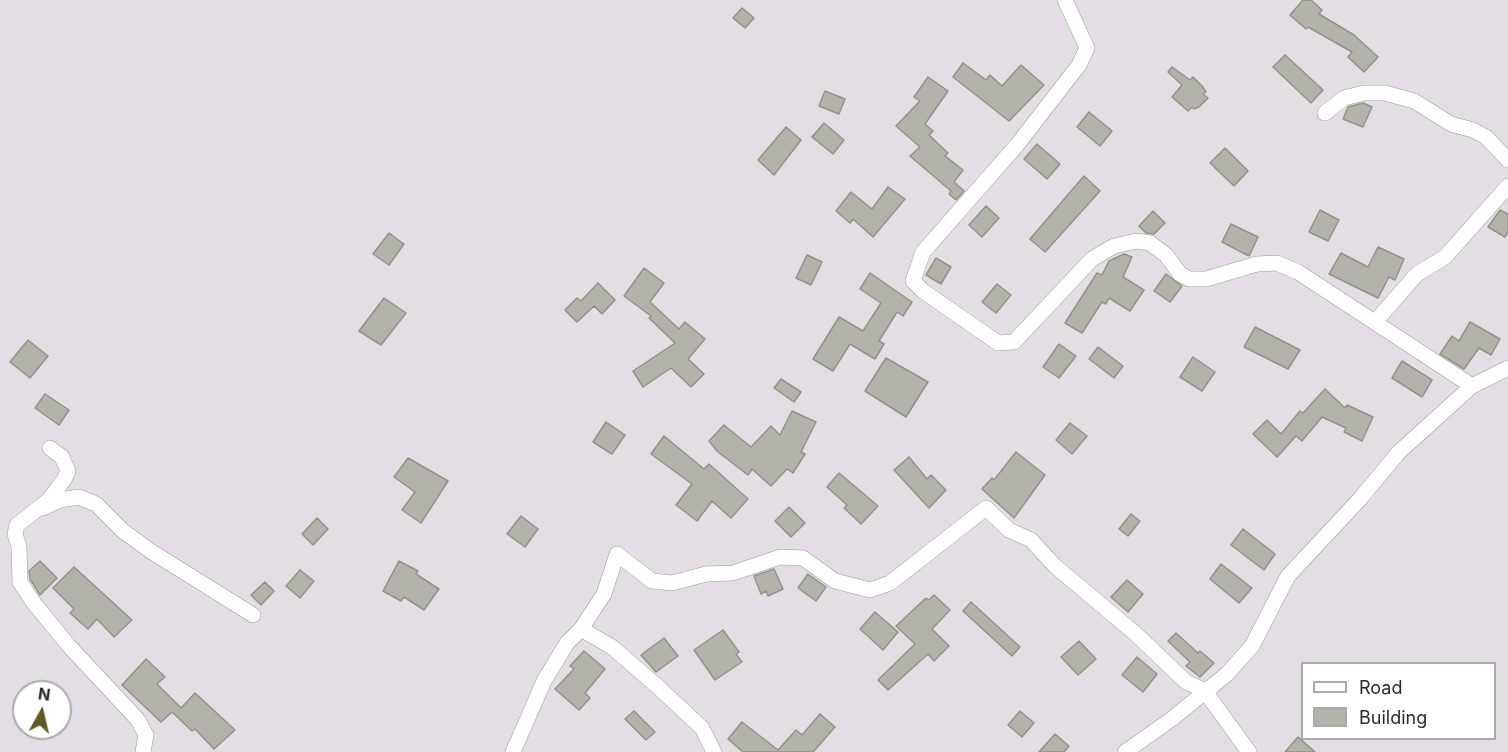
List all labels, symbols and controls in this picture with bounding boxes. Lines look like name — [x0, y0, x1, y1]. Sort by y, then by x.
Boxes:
legend — [1301, 662, 1496, 740]
text: Road — [1359, 677, 1402, 698]
north arrow — [12, 680, 72, 740]
text: N — [37, 683, 52, 705]
text: Building — [1359, 707, 1427, 728]

